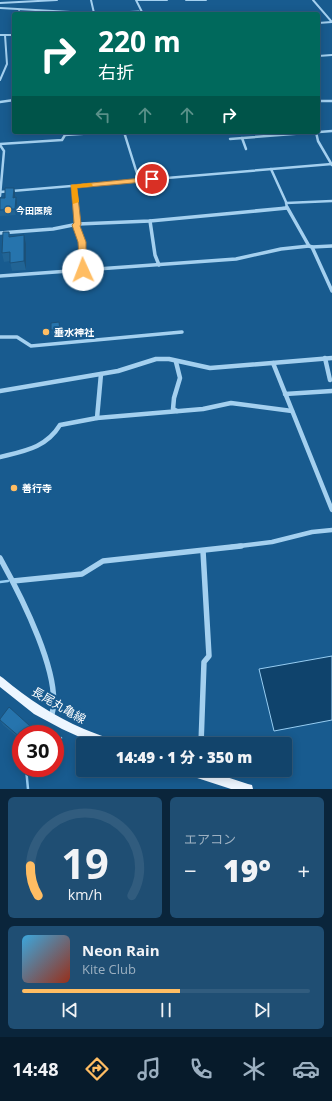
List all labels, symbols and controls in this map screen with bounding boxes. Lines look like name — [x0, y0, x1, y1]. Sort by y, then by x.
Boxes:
text: 220 m — [98, 22, 181, 60]
icon: right — [32, 28, 84, 80]
text: 右折 — [98, 60, 134, 84]
icon: left — [92, 104, 114, 126]
icon: ahead — [134, 104, 156, 126]
icon: ahead — [176, 104, 198, 126]
icon: right — [218, 104, 240, 126]
pin — [135, 162, 169, 196]
icon: arrive — [141, 168, 163, 190]
place label: 今田医院 — [16, 204, 52, 217]
marker: 今田医院 — [3, 205, 13, 215]
position arrow — [62, 249, 104, 291]
place label: 垂水神社 — [54, 325, 95, 339]
marker: 垂水神社 — [41, 327, 51, 337]
place label: 善行寺 — [22, 481, 52, 495]
marker: 善行寺 — [9, 483, 19, 493]
street label: 長尾丸亀線 — [29, 683, 89, 727]
speed limit sign: 30 — [12, 725, 64, 777]
text: 14:49 · 1 分 · 350 m — [116, 747, 252, 767]
text: エアコン — [184, 830, 236, 848]
text: 19 — [61, 834, 109, 890]
text: 19° — [223, 850, 271, 891]
text: − — [184, 855, 197, 885]
text: + — [297, 855, 310, 885]
text: km/h — [68, 884, 102, 903]
text: Neon Rain — [82, 940, 160, 960]
text: Kite Club — [82, 960, 136, 978]
icon: previous — [59, 999, 81, 1021]
icon: pause — [155, 999, 177, 1021]
icon: next — [251, 999, 273, 1021]
icon: directions — [83, 1055, 111, 1083]
icon: music — [135, 1055, 163, 1083]
icon: phone — [187, 1055, 215, 1083]
icon: climate — [240, 1055, 268, 1083]
icon: car — [292, 1055, 320, 1083]
text: 14:48 — [12, 1057, 58, 1081]

